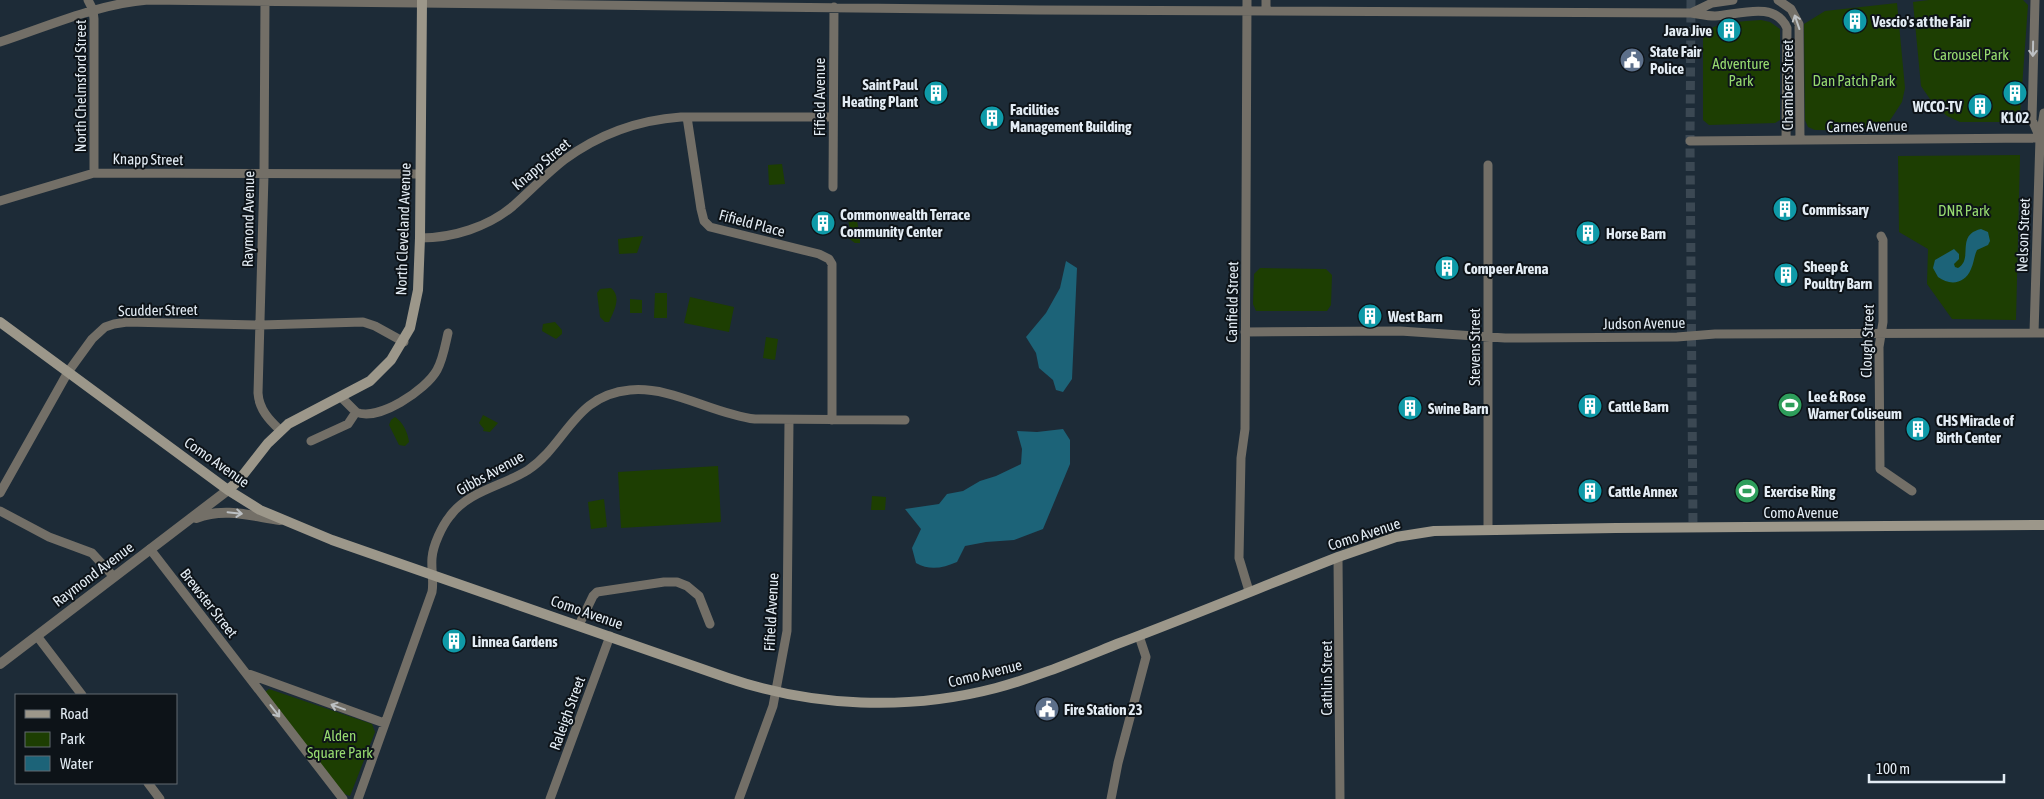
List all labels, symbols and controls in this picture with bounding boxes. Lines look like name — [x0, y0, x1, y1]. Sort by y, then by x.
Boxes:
building icon: Vescio's at the Fair — [1842, 8, 1868, 34]
place label: Vescio's at the Fair — [1871, 13, 1971, 30]
one-way arrow — [1792, 15, 1801, 30]
building icon: Java Jive — [1716, 17, 1742, 43]
street label: North Chelmsford Street — [72, 20, 89, 152]
place label: Java Jive — [1663, 22, 1712, 39]
street label: Chambers Street — [1779, 40, 1796, 130]
one-way arrow — [2028, 40, 2038, 56]
place label: State Fair Police — [1650, 43, 1702, 77]
park label: Carousel Park — [1933, 46, 2009, 63]
public building icon: State Fair Police — [1619, 47, 1645, 73]
park label: Adventure Park — [1712, 55, 1770, 89]
street label: Fifield Avenue — [811, 58, 828, 136]
park label: Dan Patch Park — [1813, 72, 1896, 89]
place label: Saint Paul Heating Plant — [842, 76, 919, 110]
building icon: Saint Paul Heating Plant — [923, 80, 949, 106]
building icon: K102 — [2002, 80, 2028, 106]
building icon: WCCO-TV — [1967, 93, 1993, 119]
place label: WCCO-TV — [1912, 98, 1963, 115]
place label: Facilities Management Building — [1010, 101, 1132, 135]
building icon: Facilities Management Building — [979, 105, 1005, 131]
place label: K102 — [2001, 109, 2029, 126]
street label: Carnes Avenue — [1826, 117, 1908, 135]
street label: Knapp Street — [508, 135, 574, 193]
street label: Knapp Street — [112, 150, 184, 168]
street label: North Cleveland Avenue — [392, 162, 414, 296]
street label: Raymond Avenue — [239, 170, 257, 267]
building icon: Commissary — [1772, 196, 1798, 222]
street label: Nelson Street — [2013, 198, 2033, 272]
place label: Commissary — [1802, 201, 1870, 218]
park label: DNR Park — [1938, 202, 1990, 219]
street label: Fifield Place — [717, 206, 787, 240]
place label: Commonwealth Terrace Community Center — [840, 206, 971, 240]
building icon: Commonwealth Terrace Community Center — [810, 210, 836, 236]
building icon: Horse Barn — [1575, 220, 1601, 246]
place label: Horse Barn — [1606, 225, 1666, 242]
building icon: Compeer Arena — [1434, 255, 1460, 281]
place label: Sheep & Poultry Barn — [1804, 258, 1872, 292]
place label: Compeer Arena — [1464, 260, 1549, 277]
street label: Canfield Street — [1223, 261, 1241, 343]
building icon: Sheep & Poultry Barn — [1773, 262, 1799, 288]
street label: Scudder Street — [118, 301, 198, 319]
building icon: West Barn — [1357, 303, 1383, 329]
street label: Clough Street — [1857, 304, 1877, 378]
place label: West Barn — [1387, 308, 1443, 325]
street label: Stevens Street — [1466, 308, 1483, 386]
street label: Judson Avenue — [1603, 314, 1686, 332]
place label: Lee & Rose Warner Coliseum — [1807, 388, 1902, 422]
sports icon: Lee & Rose Warner Coliseum — [1777, 392, 1803, 418]
building icon: Cattle Barn — [1577, 393, 1603, 419]
building icon: Swine Barn — [1397, 395, 1423, 421]
place label: Cattle Barn — [1608, 398, 1669, 415]
place label: Swine Barn — [1428, 400, 1488, 417]
place label: CHS Miracle of Birth Center — [1936, 412, 2015, 446]
building icon: CHS Miracle of Birth Center — [1905, 416, 1931, 442]
street label: Como Avenue — [181, 433, 253, 491]
street label: Gibbs Avenue — [453, 447, 527, 498]
building icon: Cattle Annex — [1577, 478, 1603, 504]
sports icon: Exercise Ring — [1734, 478, 1760, 504]
place label: Cattle Annex — [1608, 483, 1678, 500]
place label: Exercise Ring — [1764, 483, 1836, 500]
street label: Como Avenue — [1763, 504, 1839, 521]
one-way arrow — [227, 508, 243, 517]
street label: Como Avenue — [1326, 514, 1403, 554]
street label: Raymond Avenue — [49, 538, 137, 610]
street label: Brewster Street — [177, 565, 241, 641]
street label: Fifield Avenue — [760, 572, 782, 652]
street label: Como Avenue — [549, 592, 626, 632]
building icon: Linnea Gardens — [441, 628, 467, 654]
place label: Linnea Gardens — [472, 633, 558, 650]
street label: Cathlin Street — [1318, 641, 1335, 716]
street label: Como Avenue — [946, 656, 1024, 690]
street label: Raleigh Street — [546, 674, 588, 752]
legend — [15, 694, 178, 784]
public building icon: Fire Station 23 — [1034, 696, 1060, 722]
place label: Fire Station 23 — [1064, 701, 1143, 718]
one-way arrow — [331, 702, 347, 711]
one-way arrow — [270, 704, 281, 717]
text: Road — [60, 705, 89, 722]
park label: Alden Square Park — [307, 727, 373, 761]
text: Park — [60, 730, 85, 747]
scale bar — [1869, 752, 2004, 784]
text: Water — [60, 755, 93, 772]
text: 100 m — [1876, 760, 1910, 777]

